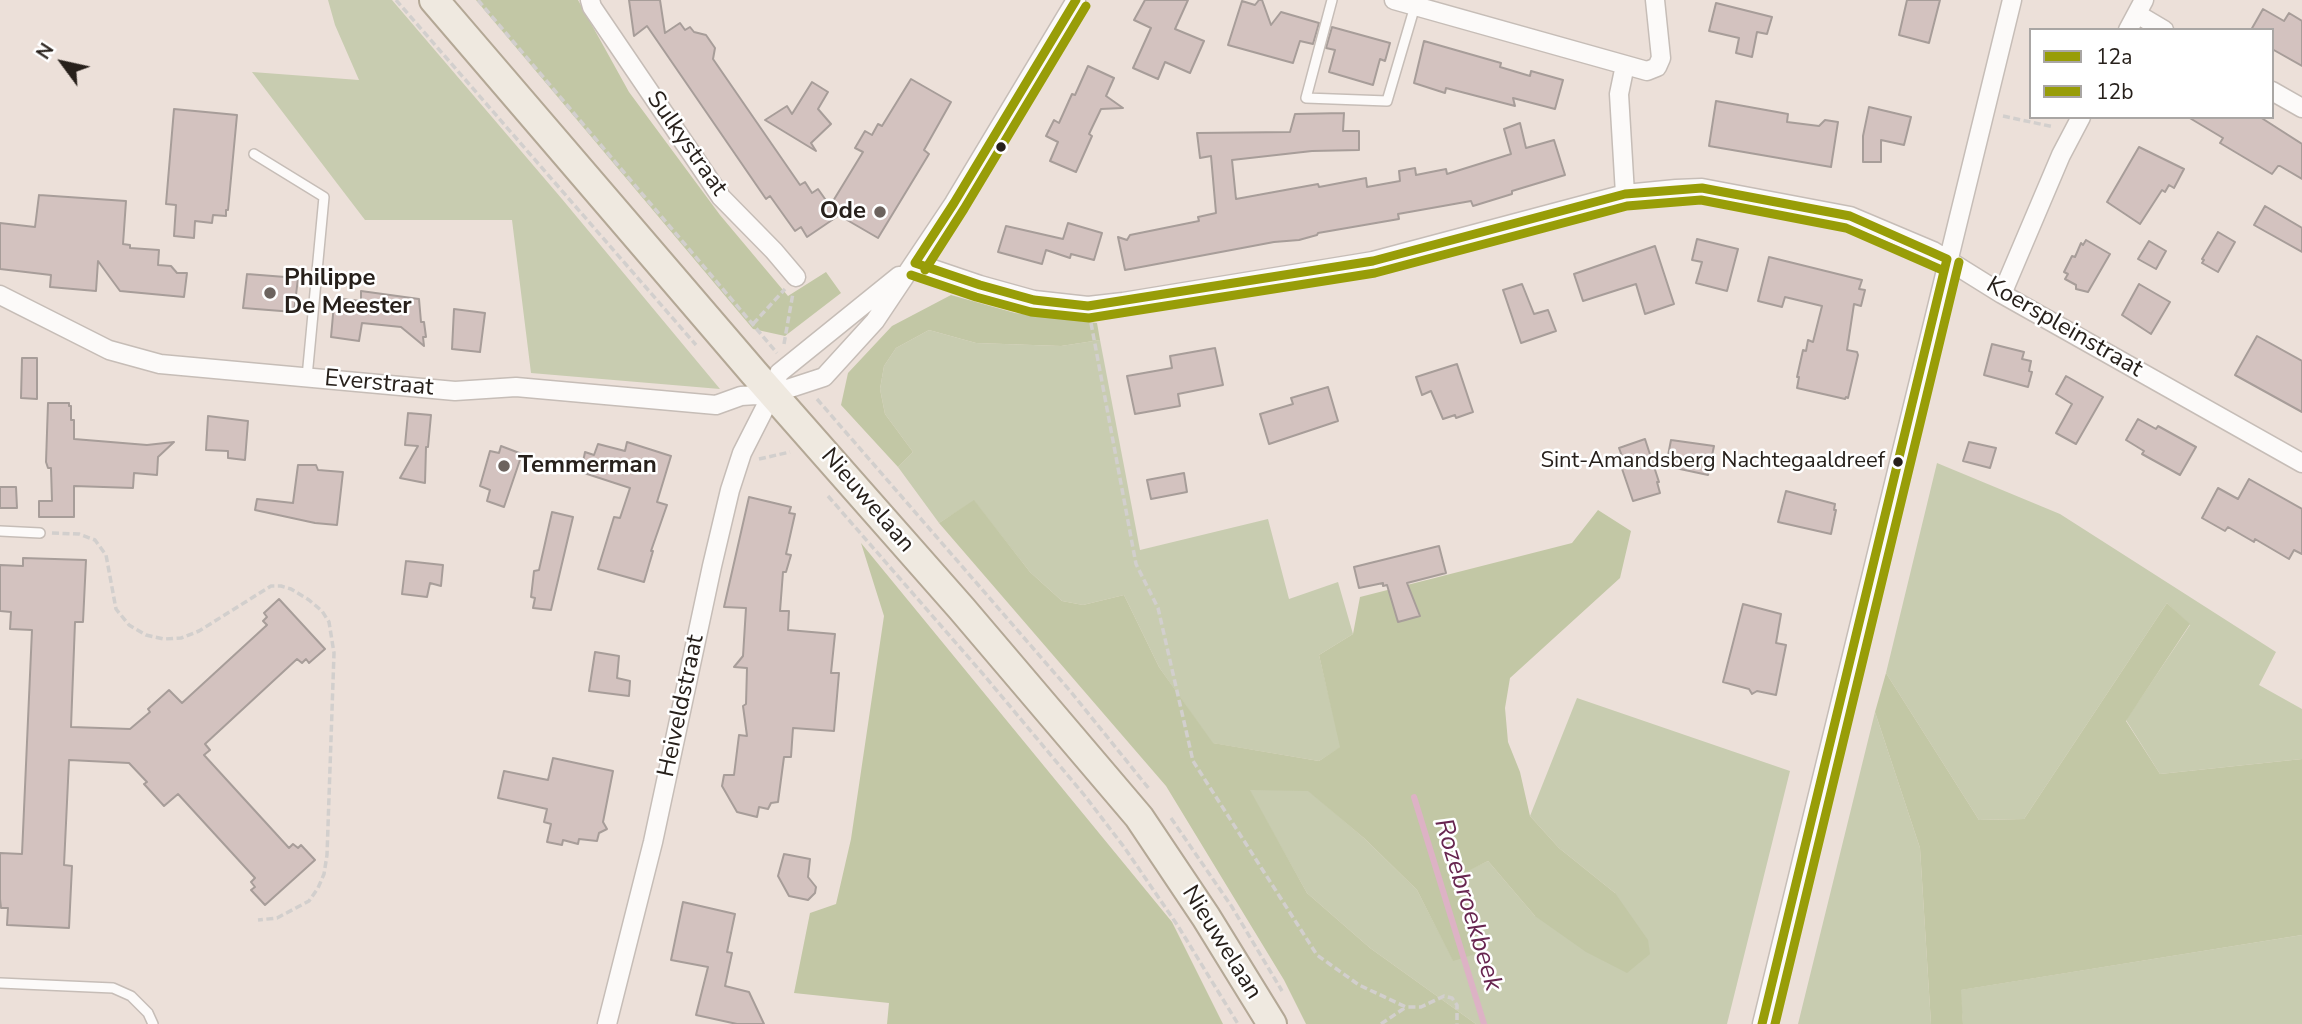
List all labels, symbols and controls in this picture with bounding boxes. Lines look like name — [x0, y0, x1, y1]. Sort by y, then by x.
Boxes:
north arrow — [28, 28, 98, 98]
legend — [2029, 28, 2274, 119]
text: N — [31, 39, 60, 65]
text: 12a — [2096, 43, 2132, 71]
text: 12b — [2096, 78, 2133, 106]
street label: Sulkystraat — [639, 86, 733, 202]
unlabelled marker — [994, 140, 1008, 154]
place label: Ode — [820, 198, 866, 226]
marker: Ode — [872, 204, 888, 220]
place label: Philippe De Meester — [284, 265, 412, 321]
street label: Koerspleinstraat — [1981, 272, 2147, 384]
marker: Philippe De Meester — [262, 285, 278, 301]
street label: Everstraat — [323, 365, 435, 403]
street label: Nieuwelaan — [814, 443, 920, 559]
place label: Sint-Amandsberg Nachtegaaldreef — [1540, 449, 1885, 475]
place label: Temmerman — [518, 452, 657, 480]
marker: Sint-Amandsberg Nachtegaaldreef — [1891, 455, 1905, 469]
marker: Temmerman — [496, 458, 512, 474]
street label: Heiveldstraat — [653, 632, 711, 780]
water label: Rozebroekbeek — [1426, 815, 1508, 995]
street label: Nieuwelaan — [1175, 881, 1267, 1005]

